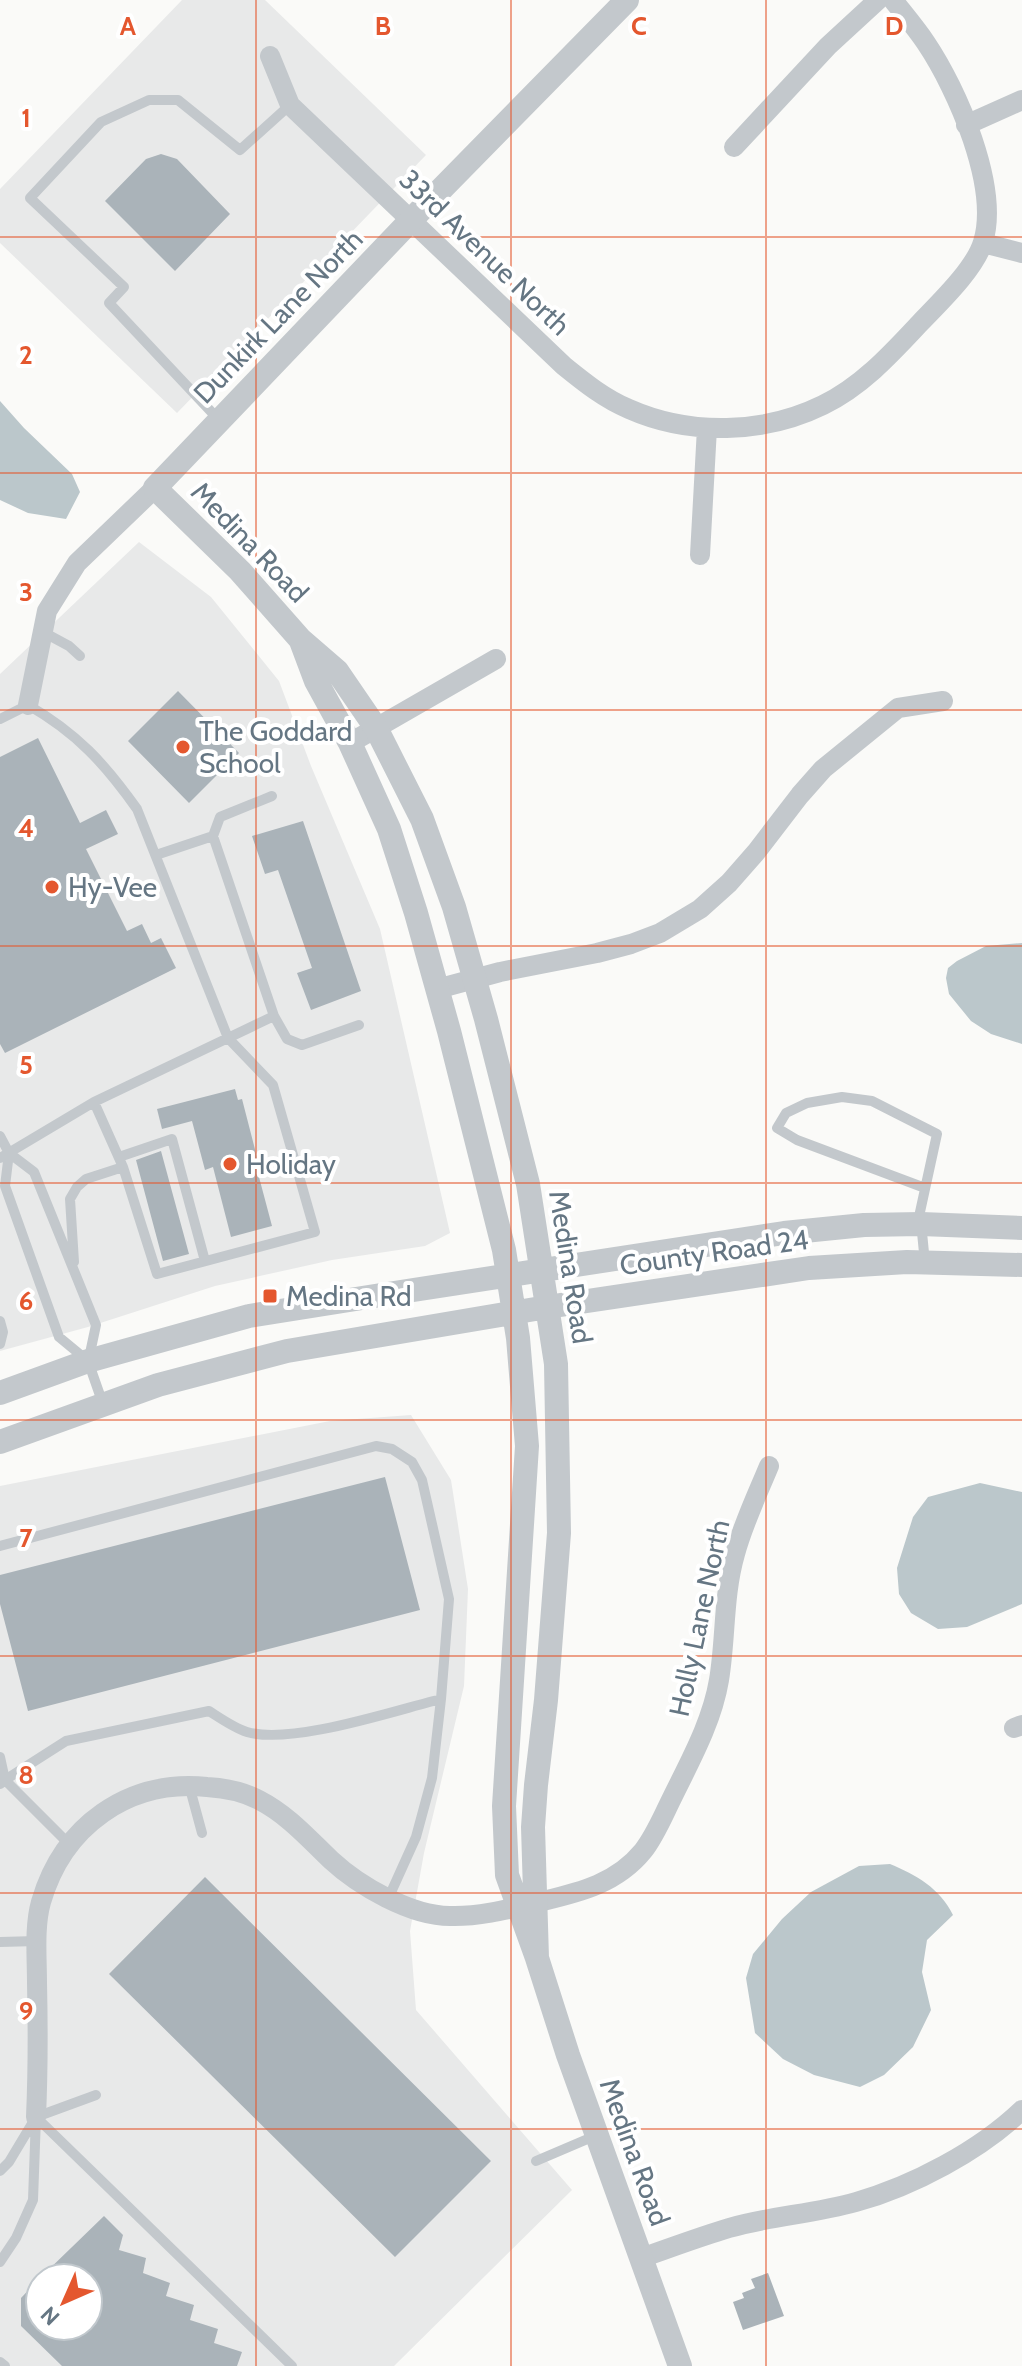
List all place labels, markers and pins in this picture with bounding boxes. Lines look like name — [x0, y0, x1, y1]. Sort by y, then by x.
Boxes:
place label: The Goddard School — [199, 714, 352, 780]
marker: The Goddard School — [174, 738, 192, 756]
place label: Hy-Vee — [68, 870, 157, 904]
marker: Hy-Vee — [43, 878, 61, 896]
place label: Holiday — [246, 1147, 336, 1181]
marker: Holiday — [221, 1155, 239, 1173]
place label: Medina Rd — [286, 1279, 412, 1313]
marker: Medina Rd — [261, 1287, 279, 1305]

